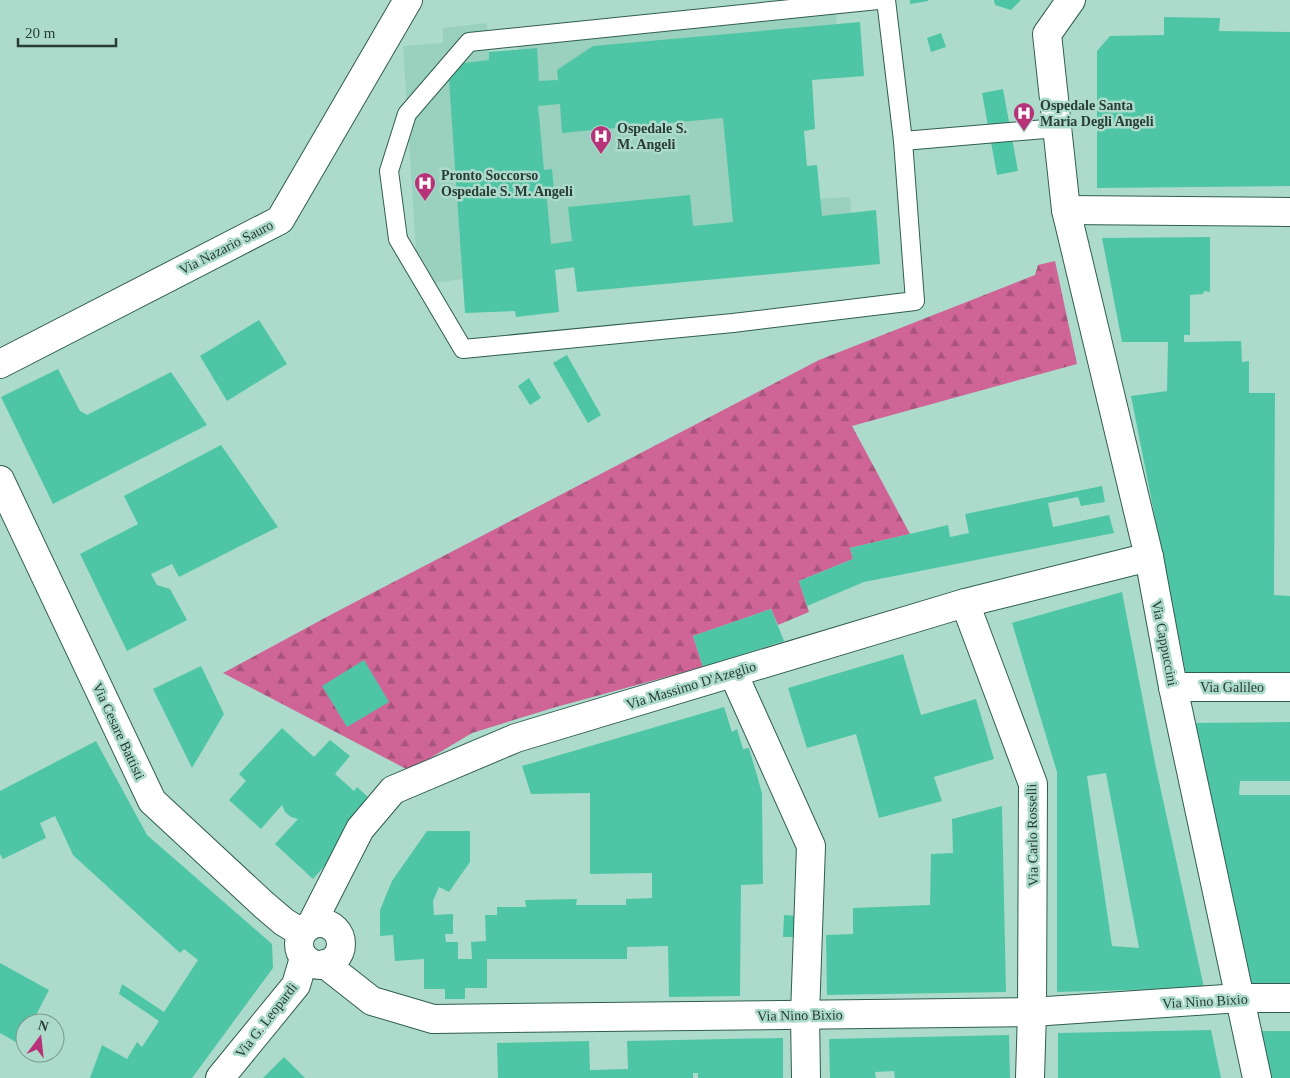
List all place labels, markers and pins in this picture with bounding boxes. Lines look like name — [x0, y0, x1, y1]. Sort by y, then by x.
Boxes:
place label: Ospedale Santa Maria Degli Angeli — [1040, 98, 1154, 129]
hospital icon: Ospedale Santa Maria Degli Angeli — [1012, 101, 1036, 132]
place label: Ospedale S. M. Angeli — [617, 121, 687, 152]
hospital icon: Ospedale S. M. Angeli — [589, 124, 613, 155]
place label: Pronto Soccorso Ospedale S. M. Angeli — [441, 168, 573, 199]
hospital icon: Pronto Soccorso Ospedale S. M. Angeli — [413, 171, 437, 202]

